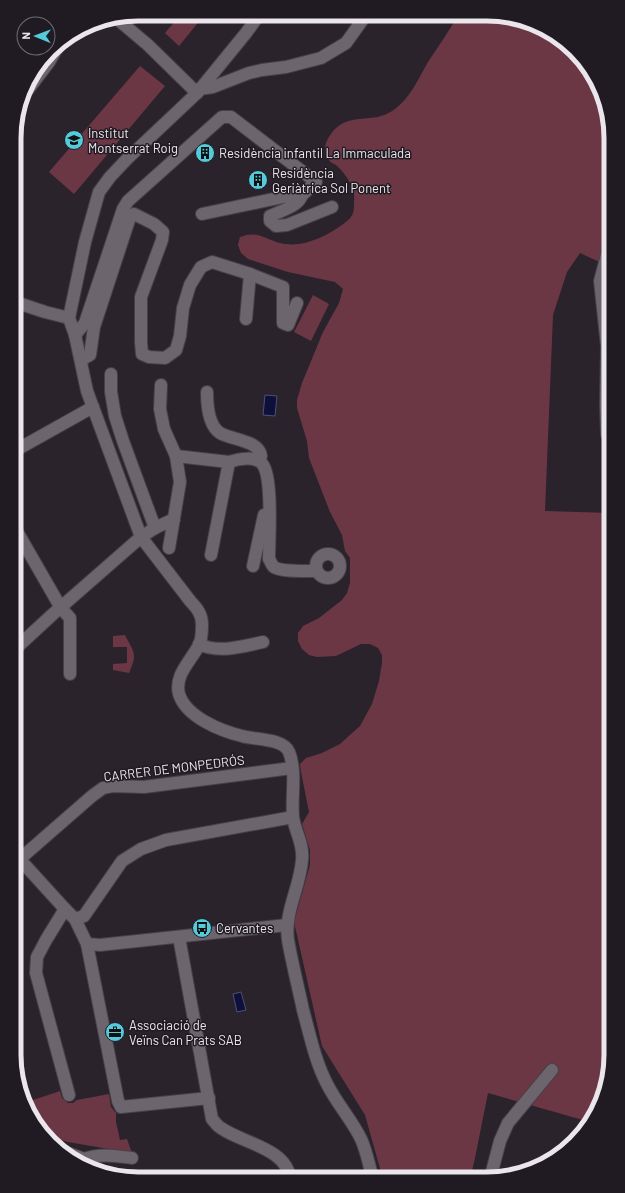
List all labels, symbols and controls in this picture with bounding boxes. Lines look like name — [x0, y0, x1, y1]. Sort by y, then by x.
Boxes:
north arrow — [16, 16, 56, 56]
text: N — [19, 32, 32, 40]
place label: Institut Montserrat Roig — [88, 125, 178, 156]
school or university icon: Institut Montserrat Roig — [63, 129, 85, 151]
building icon: Residència infantil La Immaculada — [194, 142, 216, 164]
place label: Residència infantil La Immaculada — [219, 145, 411, 161]
place label: Residència Geriàtrica Sol Ponent — [272, 165, 391, 196]
building icon: Residència Geriàtrica Sol Ponent — [247, 169, 269, 191]
street label: CARRER DE MONPEDRÓS — [103, 751, 245, 785]
bus stop icon: Cervantes — [191, 917, 213, 939]
place label: Cervantes — [216, 920, 273, 936]
place label: Associació de Veïns Can Prats SAB — [129, 1017, 242, 1048]
office icon: Associació de Veïns Can Prats SAB — [104, 1021, 126, 1043]

